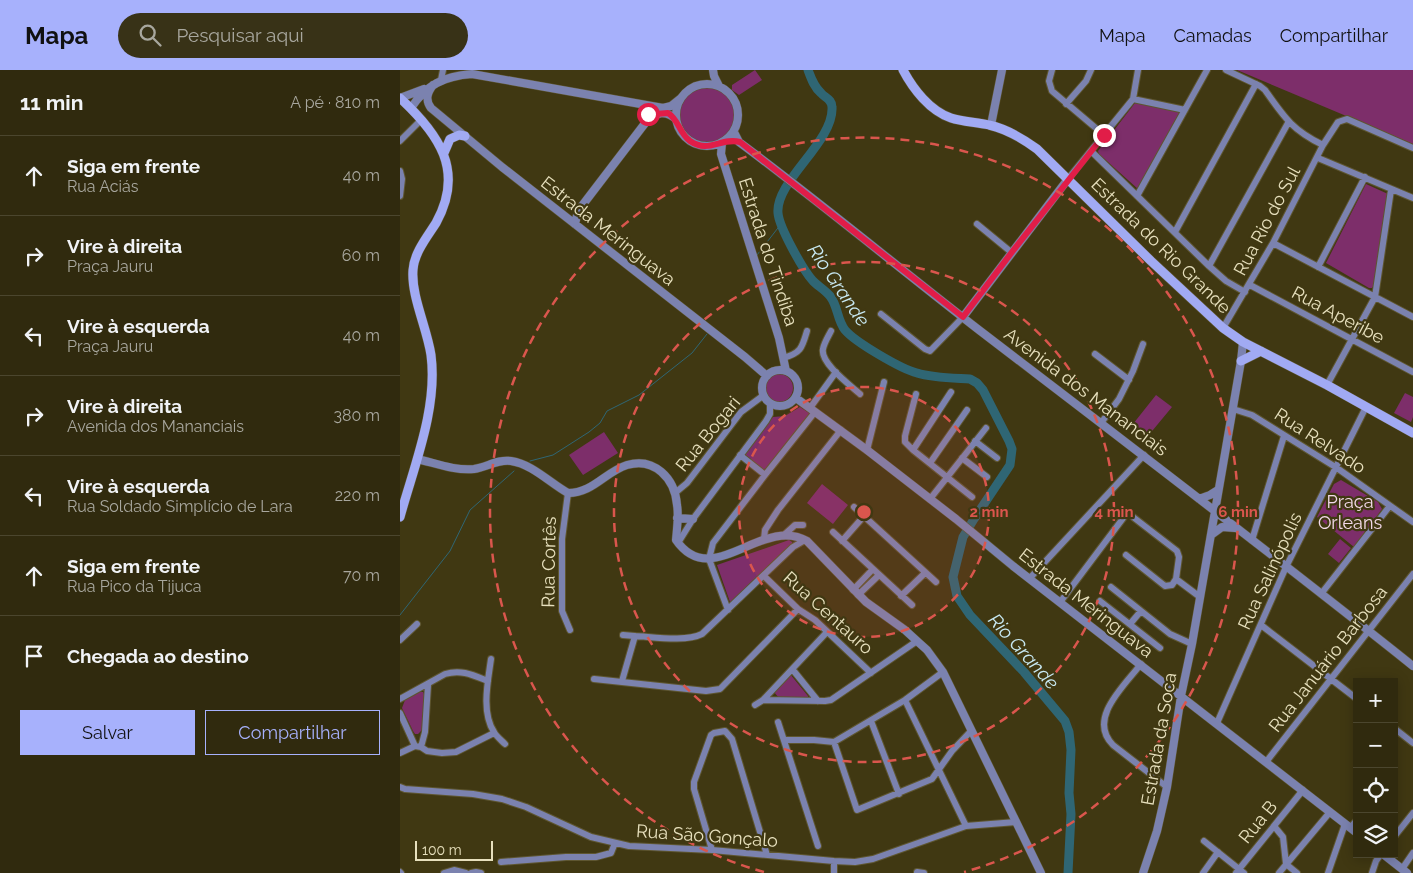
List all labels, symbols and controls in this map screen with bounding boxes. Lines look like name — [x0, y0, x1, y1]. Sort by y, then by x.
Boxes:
search box — [118, 13, 468, 58]
text: Mapa — [25, 21, 88, 50]
icon: search — [136, 21, 164, 49]
text: Pesquisar aqui — [176, 24, 304, 46]
text: Mapa — [1099, 25, 1145, 46]
text: Camadas — [1173, 25, 1252, 46]
text: Compartilhar — [1280, 25, 1388, 46]
text: 11 min — [20, 90, 83, 115]
text: A pé · 810 m — [290, 93, 380, 112]
route start — [637, 103, 660, 126]
route end — [1093, 124, 1116, 147]
text: Siga em frente — [67, 155, 200, 177]
icon: ahead — [20, 162, 48, 190]
street label: Rua Rio do Sul — [1229, 163, 1304, 279]
text: 40 m — [343, 166, 380, 185]
street label: Estrada Meringuava — [537, 172, 680, 290]
street label: Estrada do Rio Grande — [1087, 173, 1236, 318]
street label: Estrada do Tindiba — [735, 175, 802, 329]
text: Rua Aciás — [67, 177, 138, 196]
text: Vire à direita — [67, 235, 182, 257]
water label: Rio Grande — [804, 240, 874, 330]
icon: right — [20, 242, 48, 270]
text: 60 m — [342, 246, 380, 265]
text: Praça Jauru — [67, 257, 153, 276]
street label: Rua Aperibe — [1288, 281, 1389, 348]
text: Vire à esquerda — [67, 315, 210, 337]
icon: left — [20, 322, 48, 350]
street label: Avenida dos Mananciais — [1000, 323, 1172, 460]
text: 40 m — [343, 326, 380, 345]
text: Praça Jauru — [67, 337, 153, 356]
street label: Rua Bogari — [671, 392, 744, 475]
text: Vire à direita — [67, 395, 182, 417]
icon: right — [20, 402, 48, 430]
street label: Rua Relvado — [1271, 403, 1370, 478]
text: 380 m — [333, 406, 380, 425]
text: Avenida dos Mananciais — [67, 417, 244, 436]
text: Vire à esquerda — [67, 475, 210, 497]
icon: left — [20, 482, 48, 510]
text: 220 m — [335, 486, 380, 505]
park label: Praça Orleans — [1318, 491, 1382, 533]
text: Rua Soldado Simplício de Lara — [67, 497, 293, 516]
centre of rings — [855, 503, 873, 521]
text: 2 min — [970, 503, 1008, 521]
text: 4 min — [1094, 503, 1134, 521]
text: 6 min — [1218, 503, 1258, 521]
street label: Rua Salinópolis — [1233, 509, 1306, 633]
street label: Rua Cortês — [537, 516, 560, 608]
street label: Estrada Meringuava — [1015, 544, 1158, 662]
text: Siga em frente — [67, 555, 200, 577]
icon: ahead — [20, 562, 48, 590]
text: 70 m — [343, 566, 380, 585]
street label: Rua Centauro — [779, 567, 878, 659]
text: Rua Pico da Tijuca — [67, 577, 202, 596]
street label: Rua Januário Barbosa — [1264, 581, 1391, 736]
water label: Rio Grande — [984, 609, 1064, 693]
icon: arrive — [20, 642, 48, 670]
text: Chegada ao destino — [67, 645, 249, 667]
street label: Estrada da Soca — [1137, 671, 1181, 807]
map controls — [1353, 678, 1398, 858]
button: + — [1353, 678, 1398, 723]
button: Salvar — [20, 710, 195, 755]
button: Compartilhar — [205, 710, 380, 755]
button: − — [1353, 723, 1398, 768]
button: locate — [1353, 768, 1398, 813]
street label: Rua B — [1234, 796, 1281, 847]
button: layers — [1353, 813, 1398, 858]
street label: Rua São Gonçalo — [635, 820, 779, 851]
scale bar — [415, 838, 492, 861]
text: 100 m — [422, 842, 462, 858]

